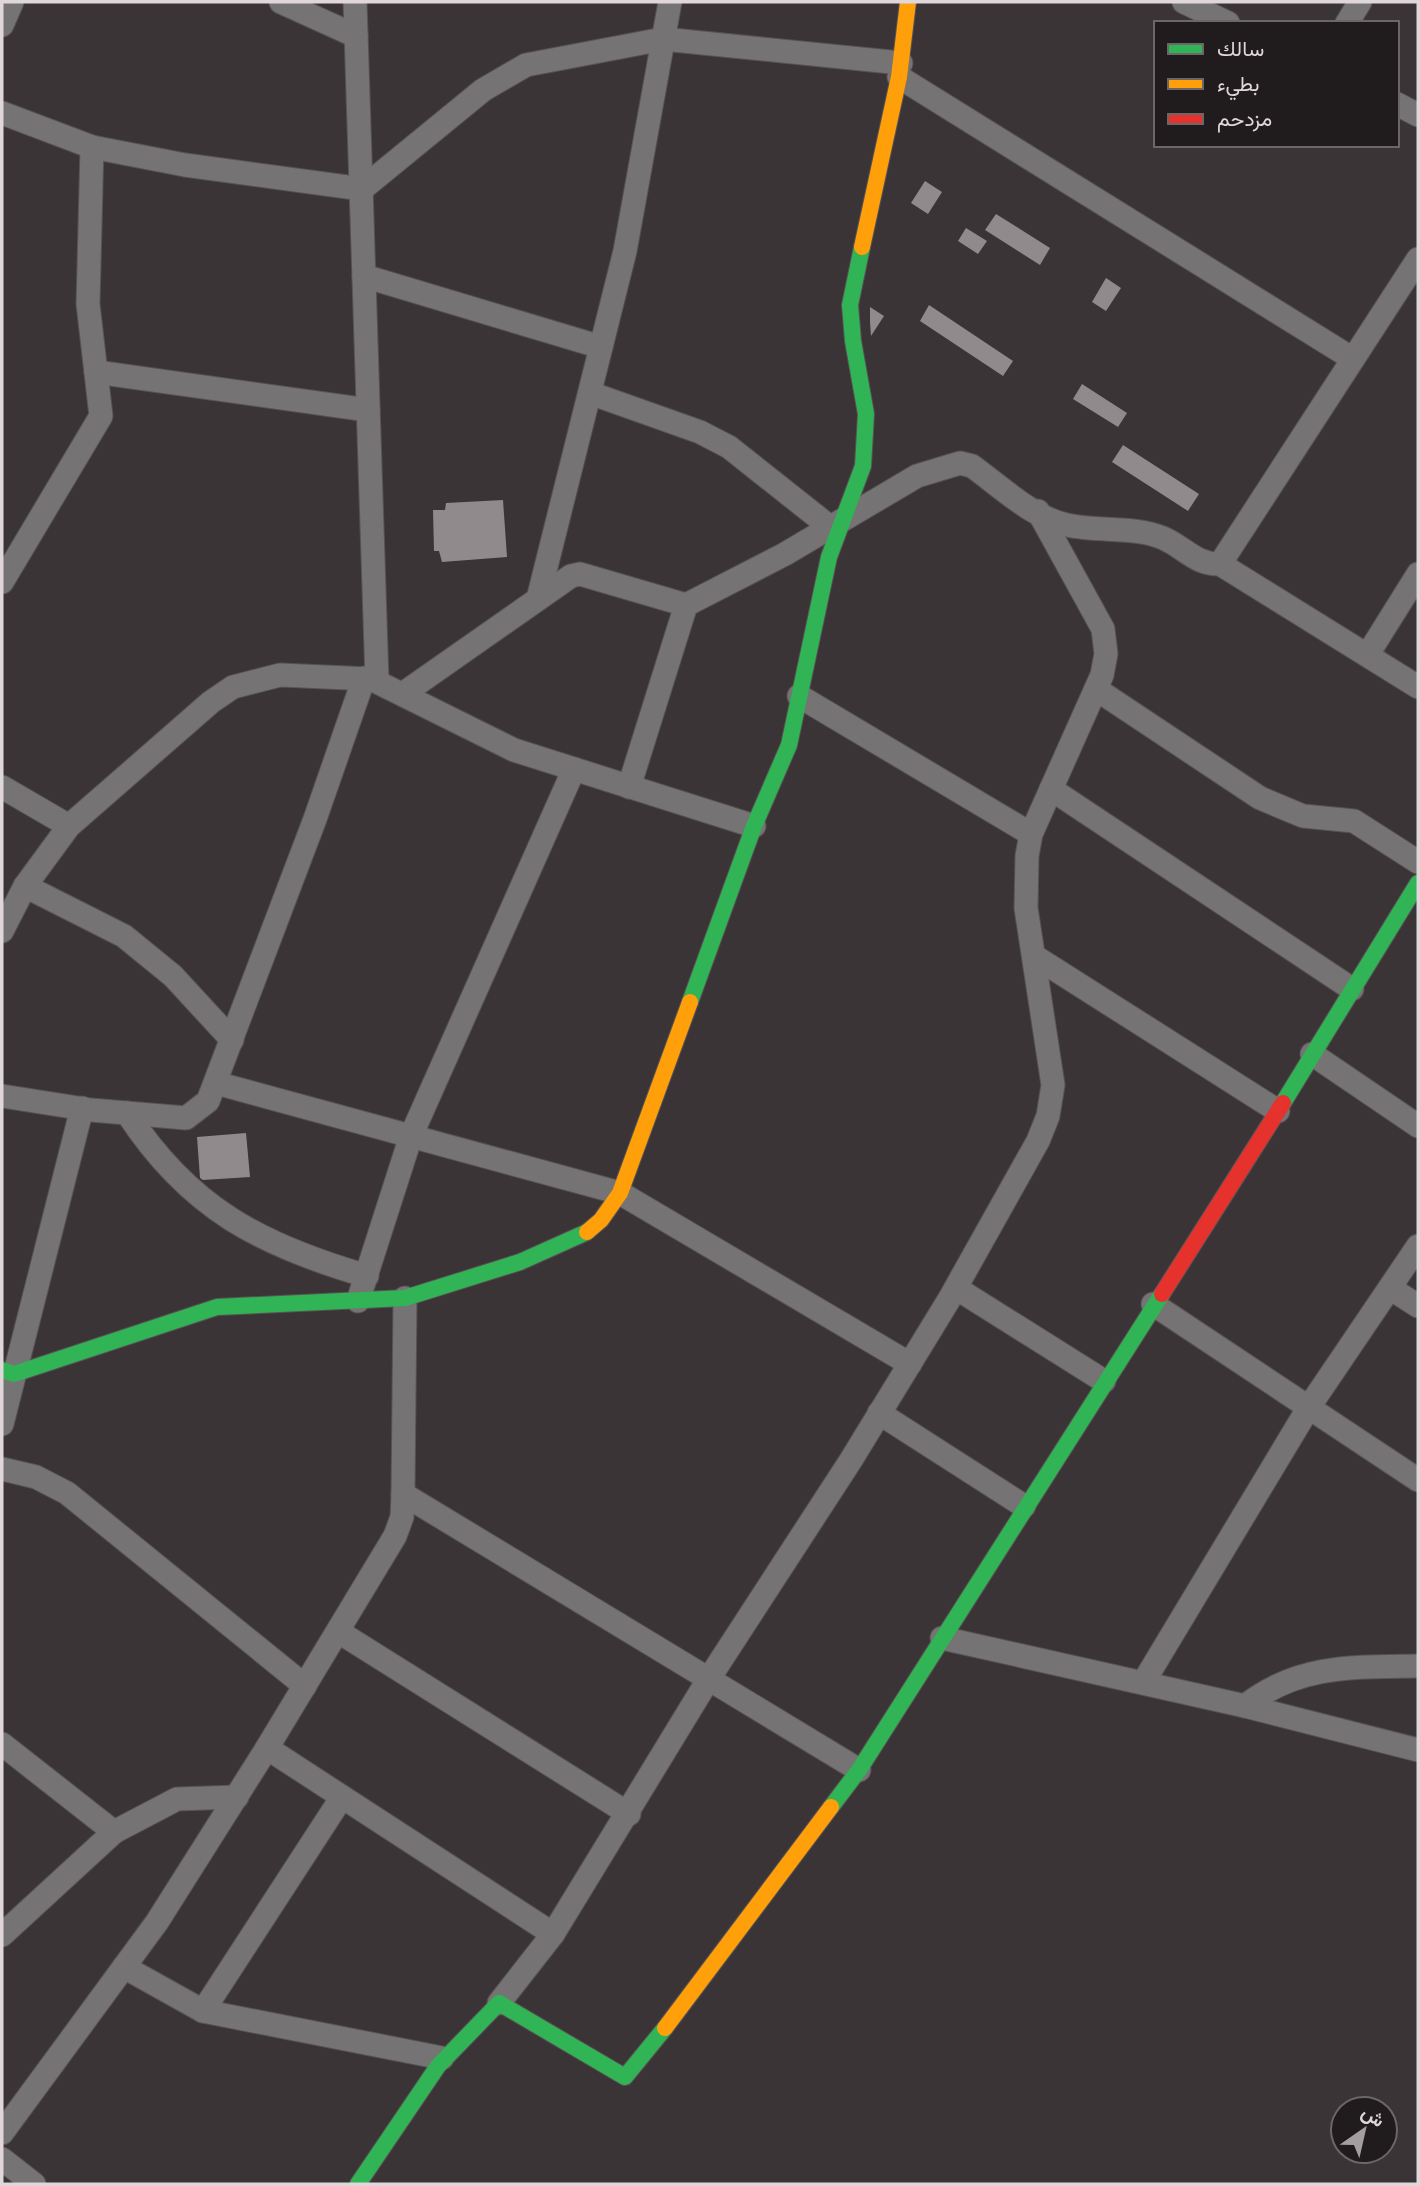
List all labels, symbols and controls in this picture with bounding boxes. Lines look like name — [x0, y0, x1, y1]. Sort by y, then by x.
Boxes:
legend — [1154, 21, 1399, 147]
text: سالك — [1217, 37, 1264, 60]
text: بطيء — [1217, 72, 1260, 101]
text: مزدحم — [1217, 107, 1272, 133]
north arrow — [1329, 2095, 1399, 2165]
text: ش — [1357, 2101, 1389, 2132]

